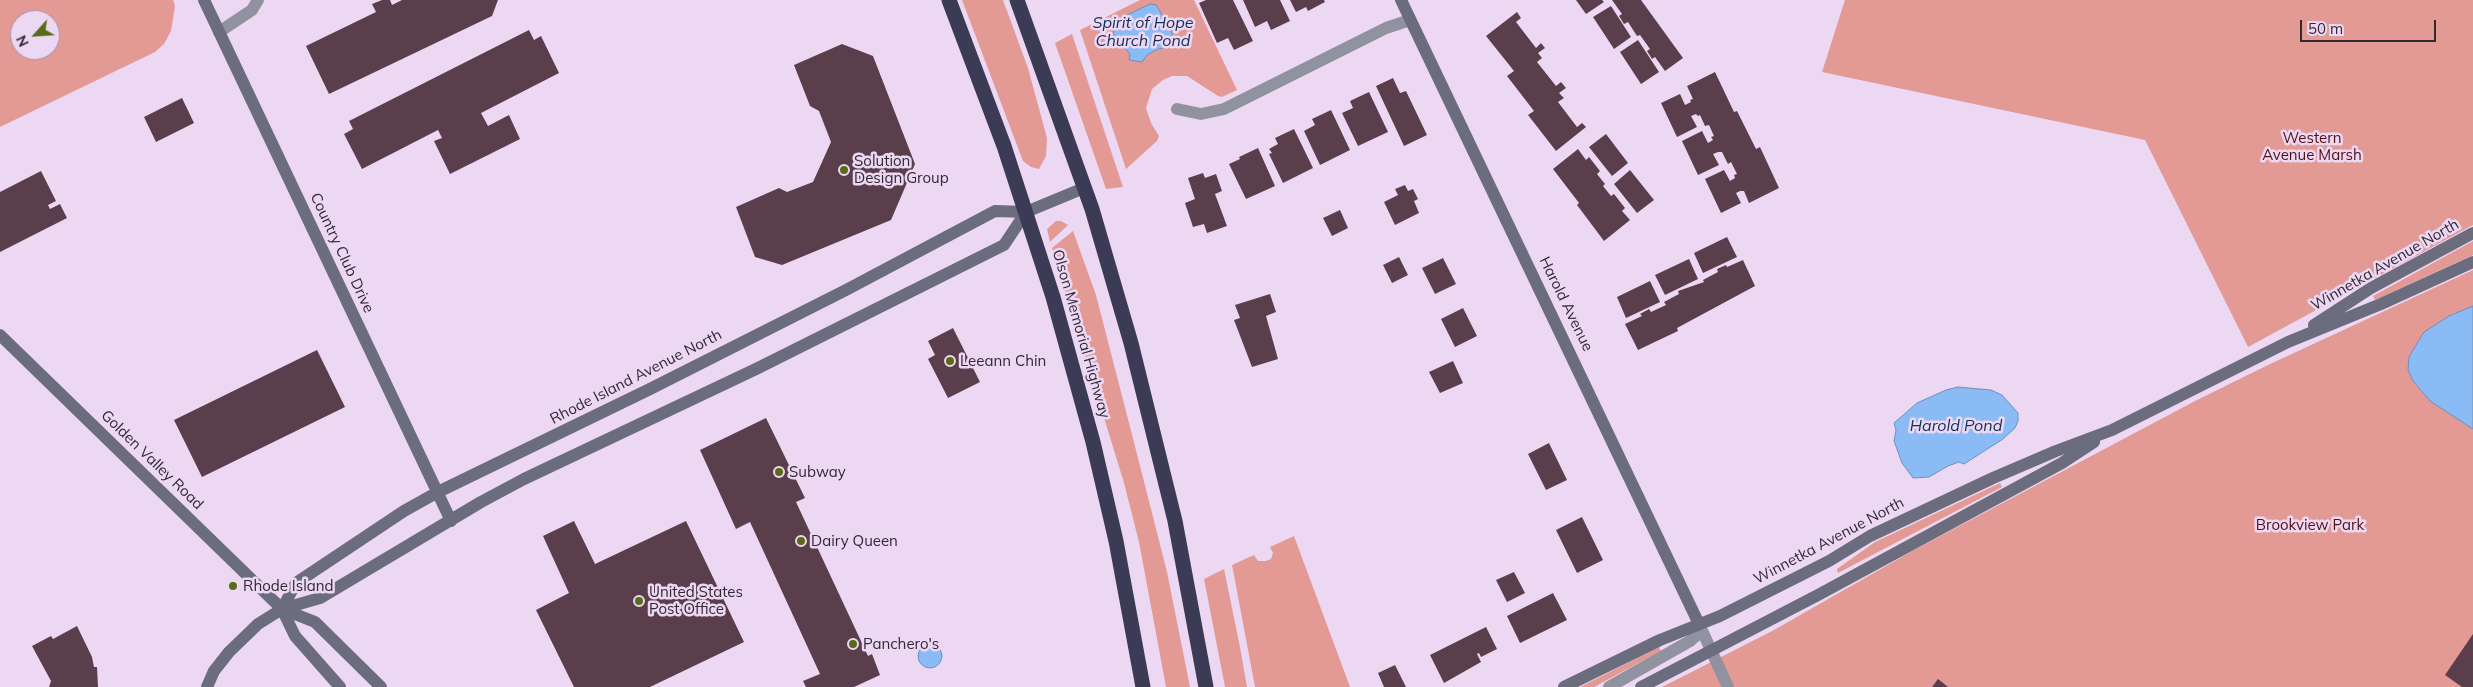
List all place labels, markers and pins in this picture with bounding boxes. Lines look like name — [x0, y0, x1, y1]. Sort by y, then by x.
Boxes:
place label: Solution Design Group — [854, 152, 949, 187]
marker: Solution Design Group — [838, 164, 850, 176]
place label: Leeann Chin — [960, 352, 1046, 370]
marker: Leeann Chin — [944, 355, 956, 367]
place label: Subway — [789, 463, 846, 481]
marker: Subway — [773, 466, 785, 478]
place label: Dairy Queen — [811, 532, 898, 550]
marker: Dairy Queen — [795, 535, 807, 547]
place label: Rhode Island — [243, 577, 333, 595]
marker: Rhode Island — [227, 580, 239, 592]
place label: United States Post Office — [649, 583, 743, 618]
marker: United States Post Office — [633, 595, 645, 607]
place label: Panchero's — [863, 635, 939, 653]
marker: Panchero's — [847, 638, 859, 650]

